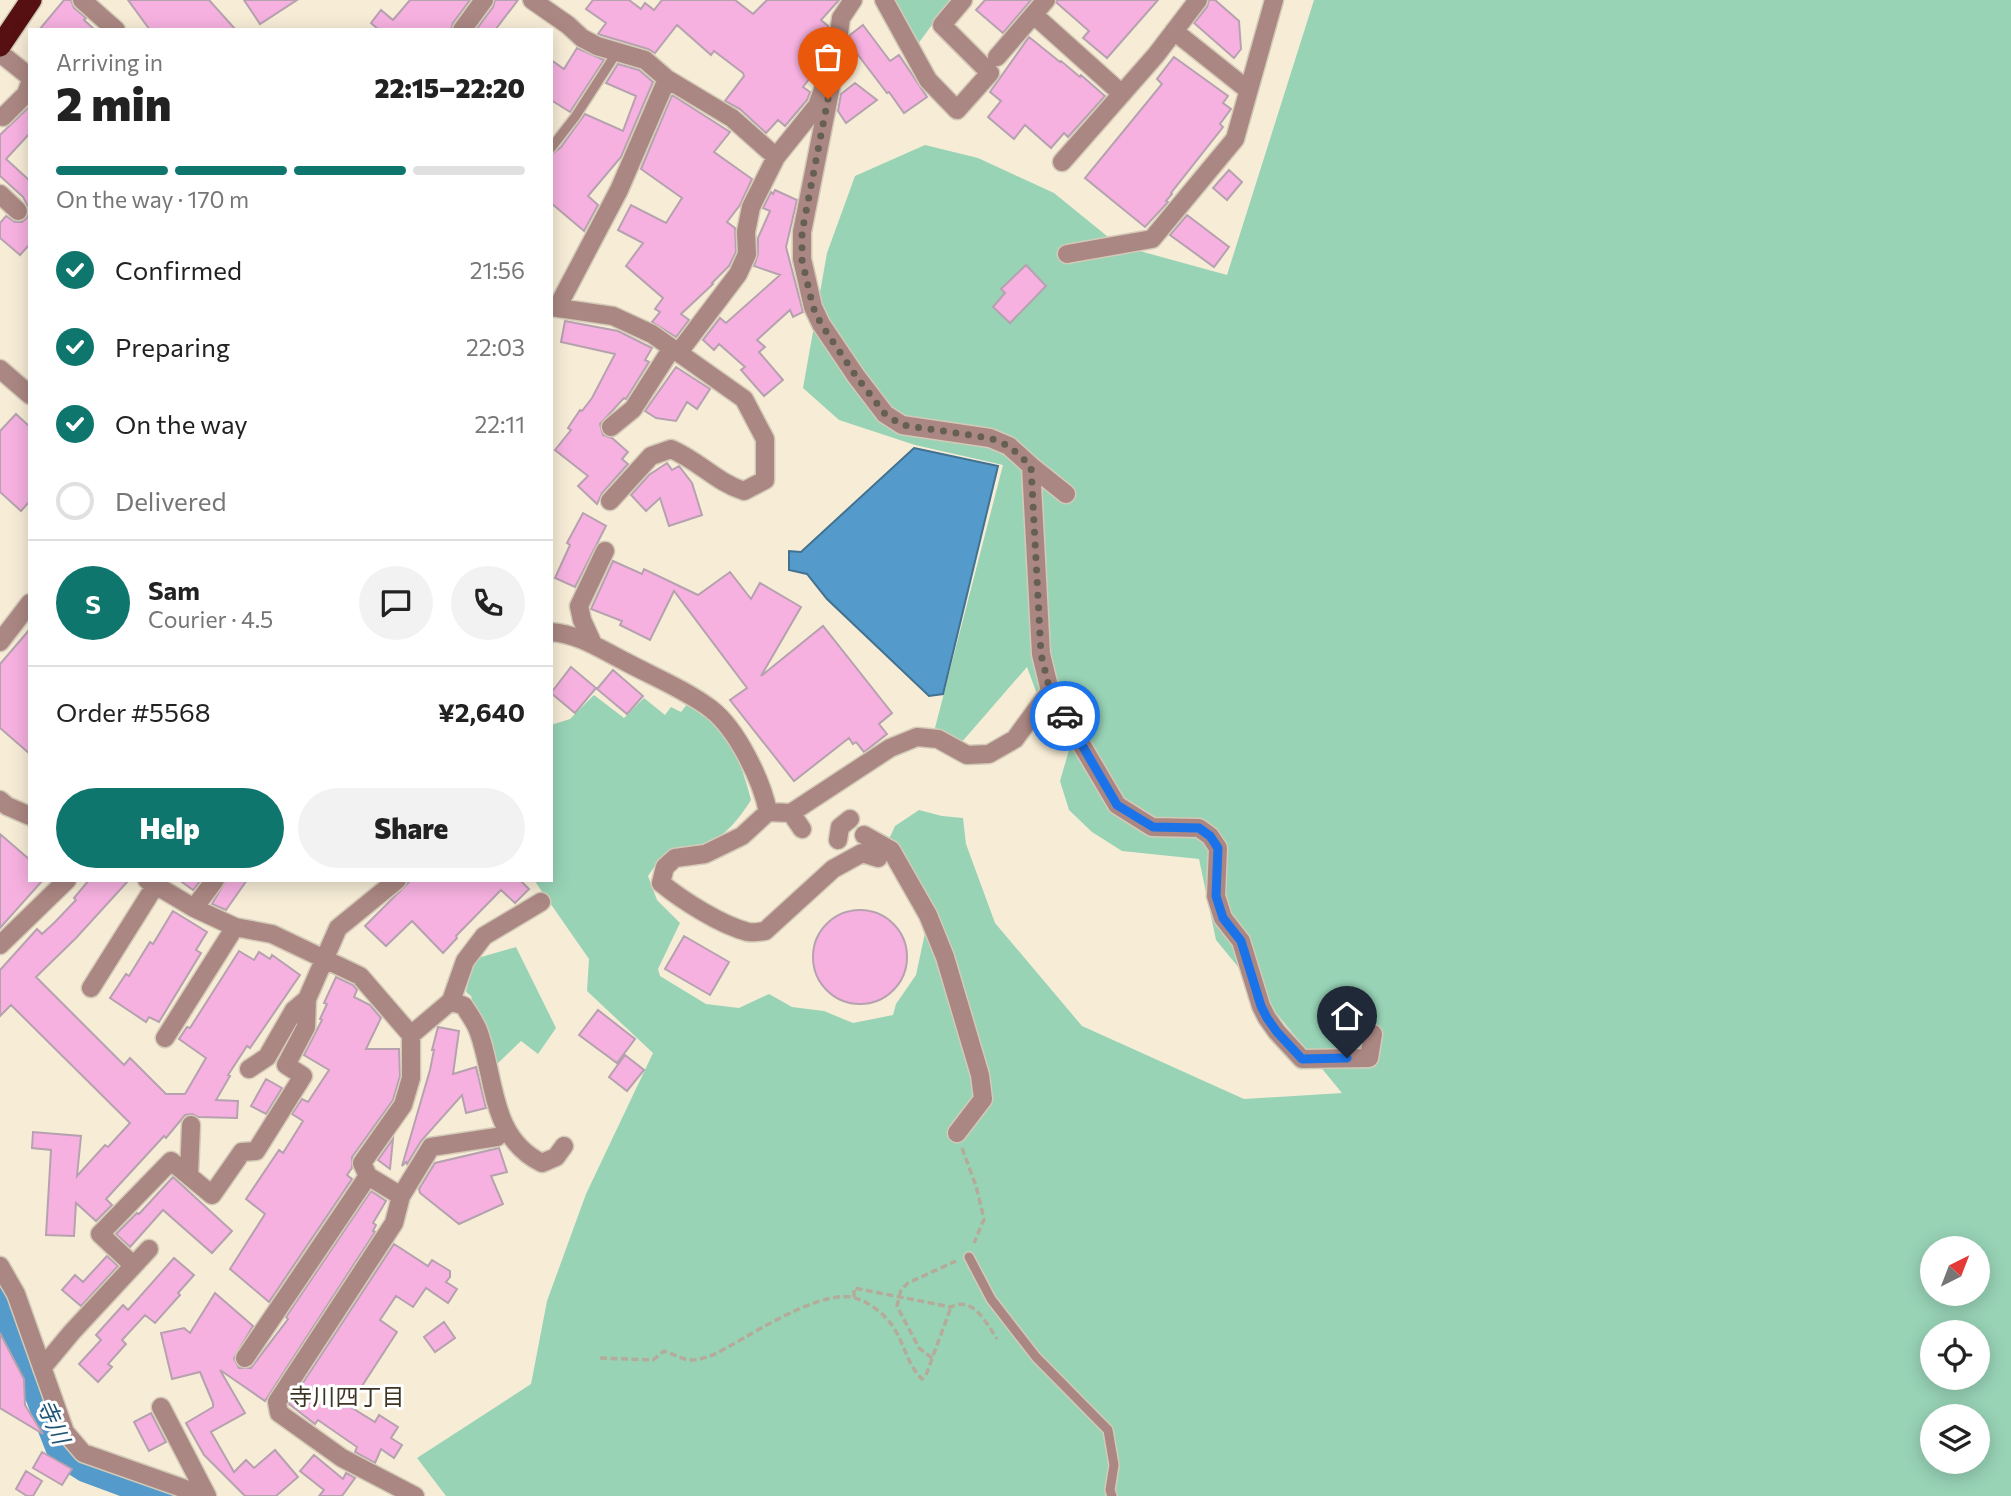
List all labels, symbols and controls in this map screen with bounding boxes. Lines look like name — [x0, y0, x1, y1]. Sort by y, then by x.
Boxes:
pin — [798, 27, 858, 99]
icon: bag — [809, 38, 847, 76]
text: Arriving in — [56, 48, 163, 76]
text: 22:15–22:20 — [374, 72, 525, 103]
text: 2 min — [56, 74, 172, 130]
text: On the way · 170 m — [56, 185, 249, 213]
icon: check — [56, 251, 94, 289]
text: Confirmed — [115, 254, 242, 285]
text: 21:56 — [470, 256, 525, 284]
icon: check — [56, 328, 94, 366]
text: Preparing — [115, 331, 230, 362]
text: 22:03 — [466, 333, 525, 361]
icon: check — [56, 405, 94, 443]
text: On the way — [115, 408, 248, 439]
text: 22:11 — [474, 410, 525, 438]
text: Delivered — [115, 485, 226, 516]
button: chat — [359, 566, 433, 640]
button: phone — [451, 566, 525, 640]
text: Sam — [148, 574, 200, 605]
text: S — [85, 588, 101, 619]
text: Courier · 4.5 — [148, 605, 273, 633]
courier — [1030, 681, 1100, 751]
text: Order #5568 — [56, 696, 210, 727]
text: ¥2,640 — [438, 696, 525, 727]
icon: car — [1046, 697, 1084, 735]
button: Help — [56, 788, 284, 868]
button: Share — [298, 788, 525, 868]
pin — [1317, 986, 1377, 1058]
icon: home — [1328, 997, 1366, 1035]
north arrow — [1920, 1236, 1990, 1306]
map controls — [1920, 1236, 1990, 1474]
button: locate — [1920, 1320, 1990, 1390]
district label: 寺川四丁目 — [290, 1382, 405, 1410]
water label: 寺川 — [32, 1394, 77, 1450]
button: layers — [1920, 1404, 1990, 1474]

